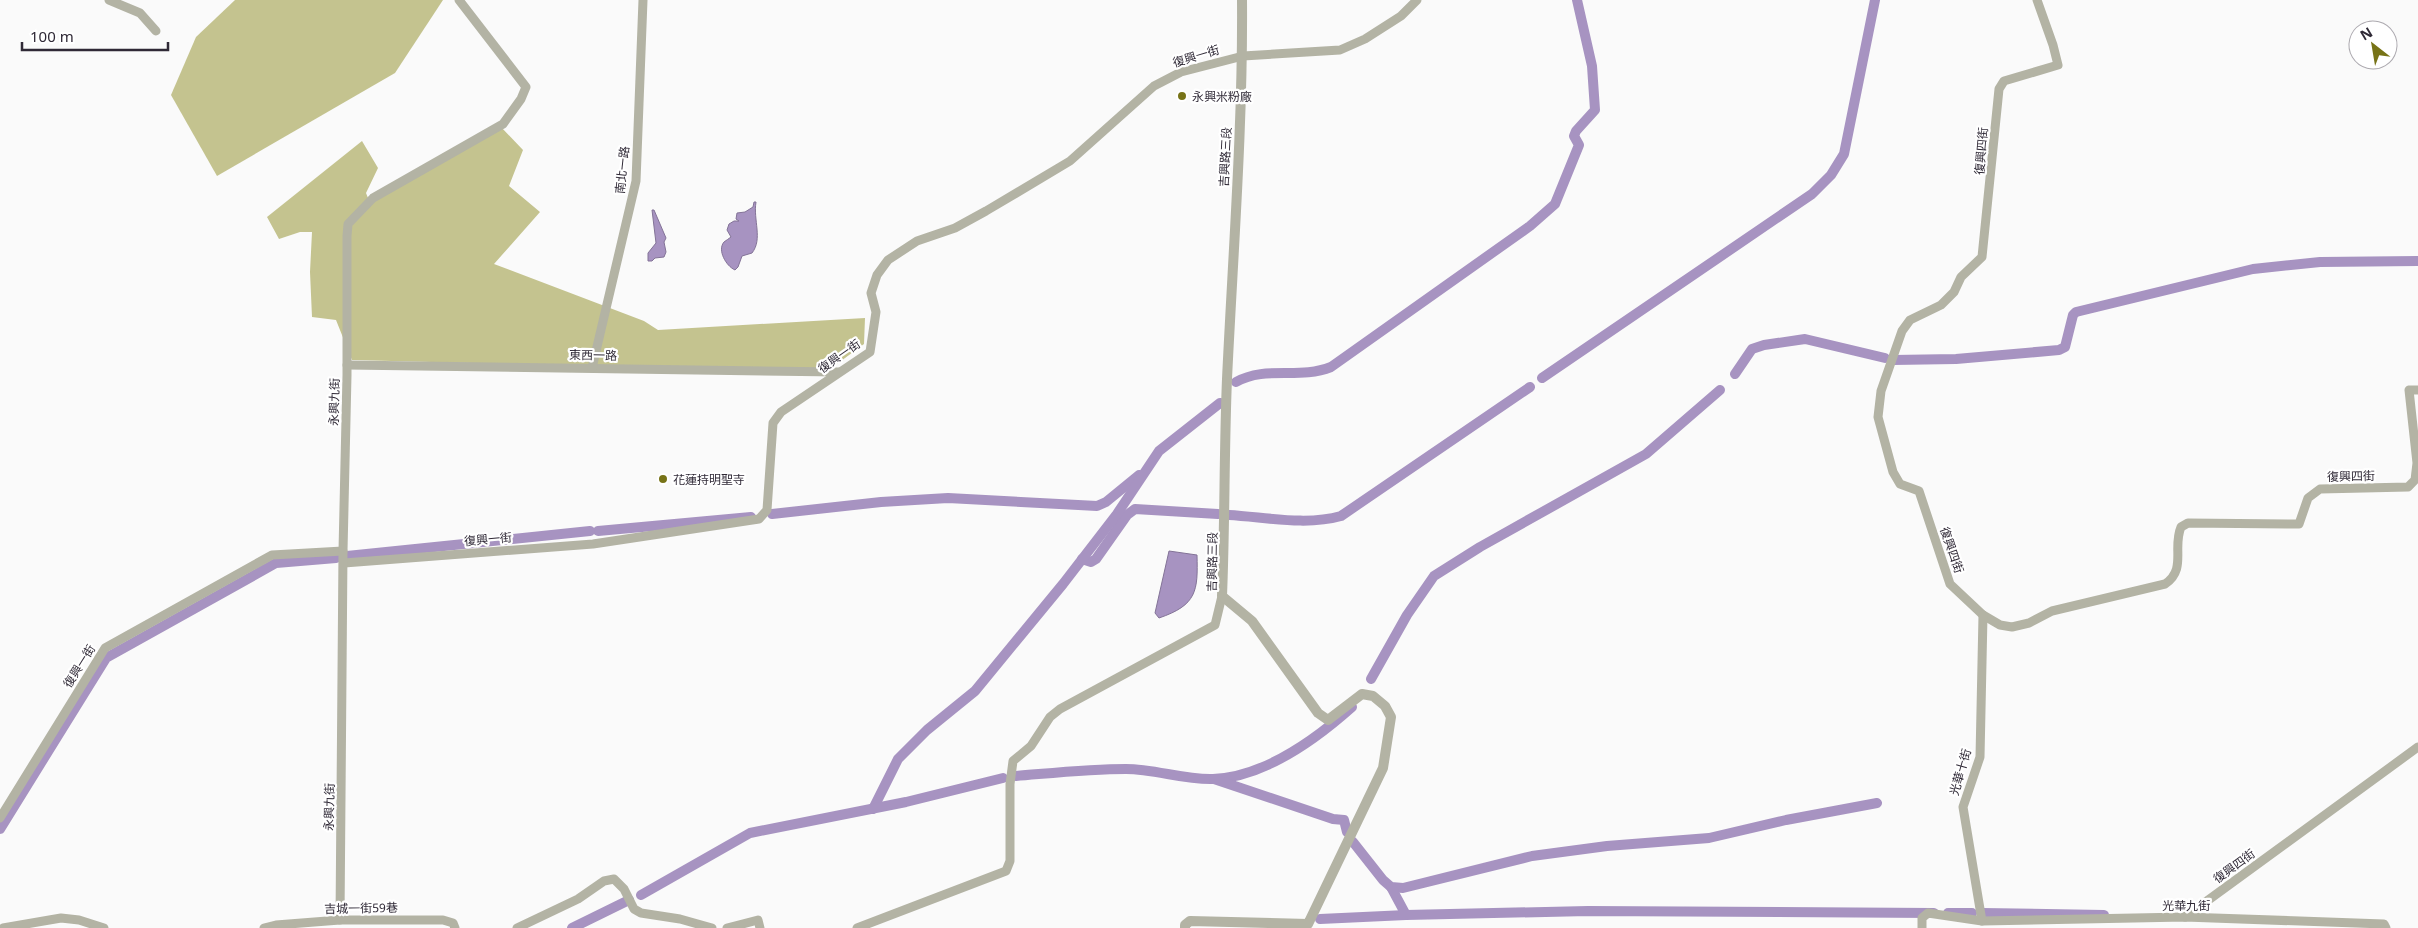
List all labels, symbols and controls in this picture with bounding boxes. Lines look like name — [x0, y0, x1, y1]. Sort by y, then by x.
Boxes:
scale bar — [22, 20, 169, 52]
north arrow — [2348, 20, 2398, 70]
text: N — [2356, 22, 2376, 45]
text: 100 m — [30, 26, 74, 46]
street label: 復興一街 — [1171, 41, 1221, 71]
place label: 永興米粉廠 — [1192, 88, 1252, 105]
marker: 永興米粉廠 — [1176, 90, 1188, 102]
street label: 復興四街 — [1970, 126, 1992, 176]
street label: 吉興路三段 — [1215, 127, 1235, 187]
street label: 南北一路 — [611, 145, 633, 195]
street label: 復興一街 — [814, 335, 864, 377]
street label: 東西一路 — [569, 346, 617, 364]
street label: 永興九街 — [325, 378, 343, 426]
street label: 復興四街 — [2327, 467, 2375, 485]
place label: 花蓮持明聖寺 — [673, 471, 745, 488]
marker: 花蓮持明聖寺 — [657, 473, 669, 485]
street label: 復興四街 — [1936, 525, 1968, 575]
street label: 復興一街 — [463, 528, 513, 550]
street label: 吉興路三段 — [1203, 532, 1221, 592]
street label: 復興一街 — [59, 641, 99, 691]
street label: 光華十街 — [1945, 747, 1975, 797]
street label: 永興九街 — [320, 783, 338, 831]
street label: 復興四街 — [2210, 845, 2258, 887]
street label: 光華九街 — [2162, 897, 2210, 914]
street label: 吉城一街59巷 — [324, 899, 398, 917]

